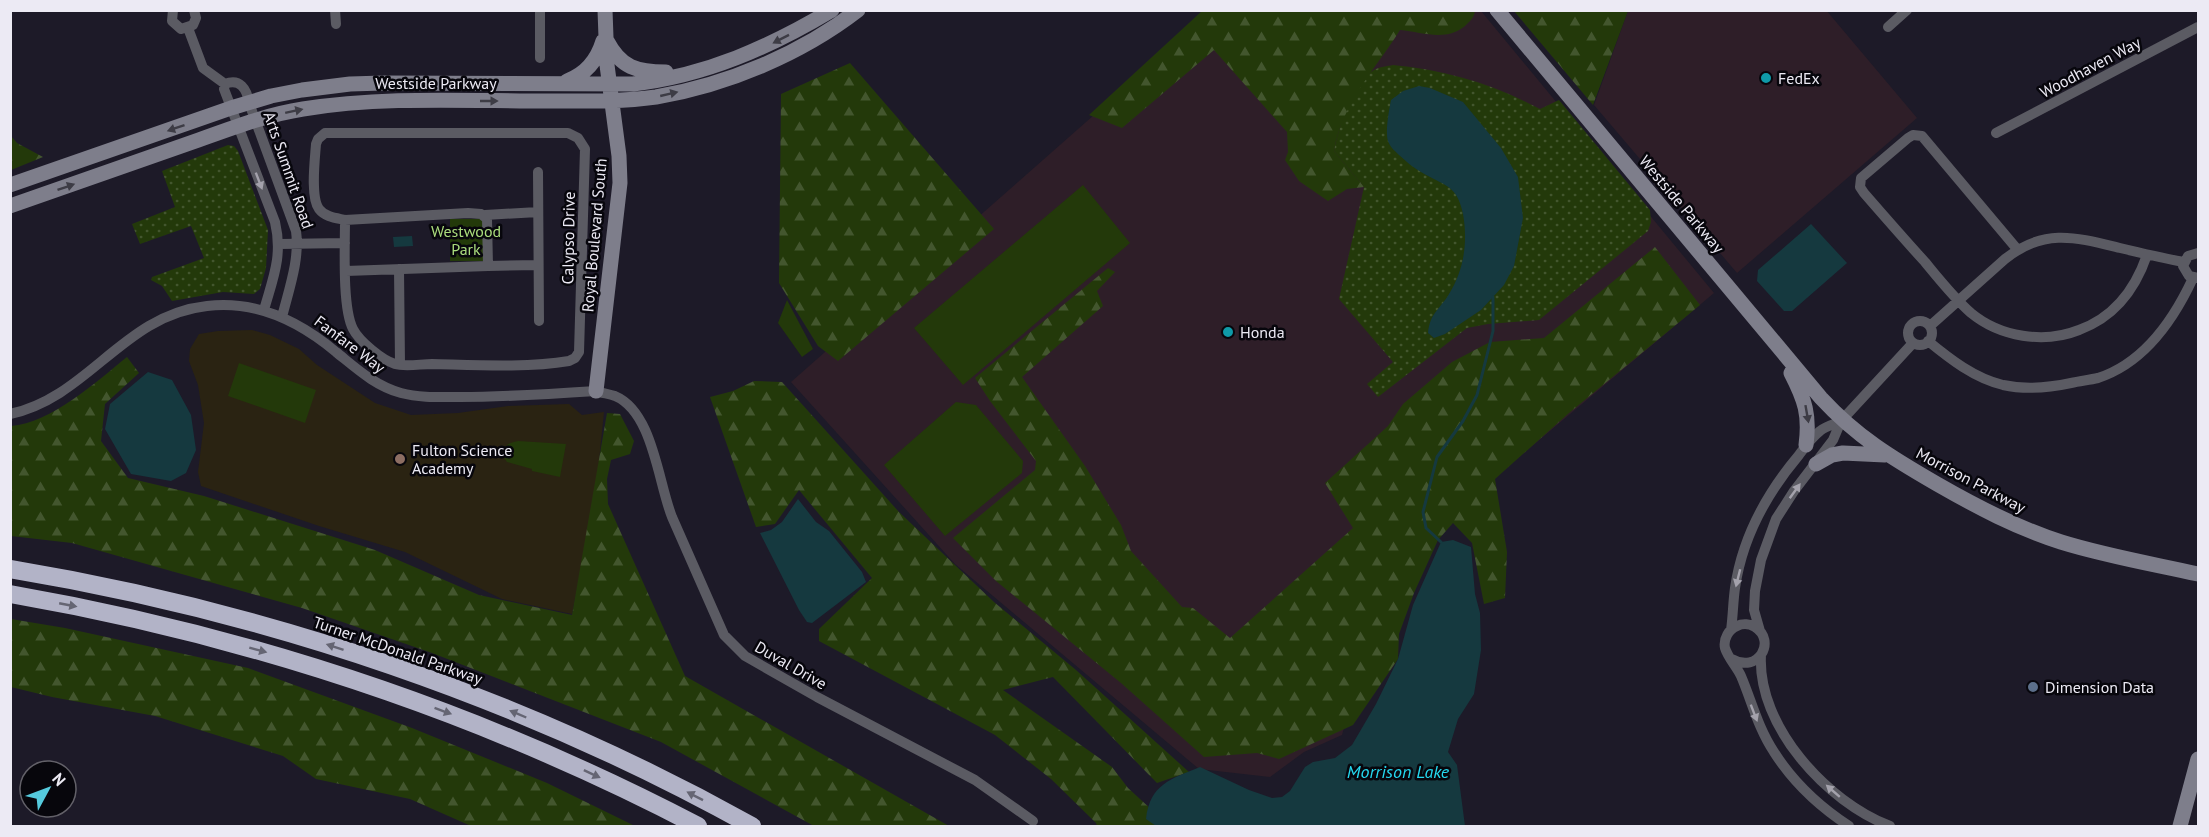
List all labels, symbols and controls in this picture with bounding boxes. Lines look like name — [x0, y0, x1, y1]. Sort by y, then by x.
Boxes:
street label: Woodhaven Way — [2036, 32, 2144, 102]
one-way arrow — [772, 34, 789, 44]
place label: FedEx — [1778, 68, 1820, 88]
marker: FedEx — [1759, 71, 1773, 85]
street label: Westside Parkway — [375, 73, 497, 93]
one-way arrow — [659, 88, 678, 98]
one-way arrow — [479, 96, 498, 106]
one-way arrow — [285, 106, 304, 115]
street label: Arts Summit Road — [260, 109, 318, 231]
one-way arrow — [167, 123, 185, 133]
street label: Westside Parkway — [1635, 151, 1729, 257]
street label: Royal Boulevard South — [577, 157, 611, 313]
one-way arrow — [255, 172, 265, 190]
one-way arrow — [57, 182, 75, 192]
street label: Calypso Drive — [557, 191, 579, 285]
park label: Westwood Park — [431, 221, 501, 259]
street label: Fanfare Way — [311, 311, 390, 377]
place label: Honda — [1240, 322, 1285, 342]
marker: Honda — [1221, 325, 1235, 339]
one-way arrow — [1803, 404, 1812, 423]
place label: Fulton Science Academy — [412, 440, 512, 478]
street label: Morrison Parkway — [1913, 443, 2030, 518]
marker: Fulton Science Academy — [393, 452, 407, 466]
one-way arrow — [1789, 483, 1801, 499]
one-way arrow — [1732, 569, 1742, 587]
one-way arrow — [59, 601, 78, 610]
street label: Turner McDonald Parkway — [311, 612, 486, 689]
street label: Duval Drive — [752, 636, 830, 694]
one-way arrow — [326, 642, 344, 651]
one-way arrow — [249, 645, 267, 655]
place label: Dimension Data — [2045, 677, 2154, 697]
marker: Dimension Data — [2026, 680, 2040, 694]
one-way arrow — [1750, 704, 1759, 722]
one-way arrow — [434, 707, 452, 716]
one-way arrow — [508, 709, 526, 719]
north arrow — [18, 759, 78, 819]
water label: Morrison Lake — [1347, 760, 1450, 783]
text: N — [48, 769, 70, 790]
one-way arrow — [584, 770, 601, 779]
one-way arrow — [1825, 784, 1840, 798]
one-way arrow — [686, 791, 703, 801]

